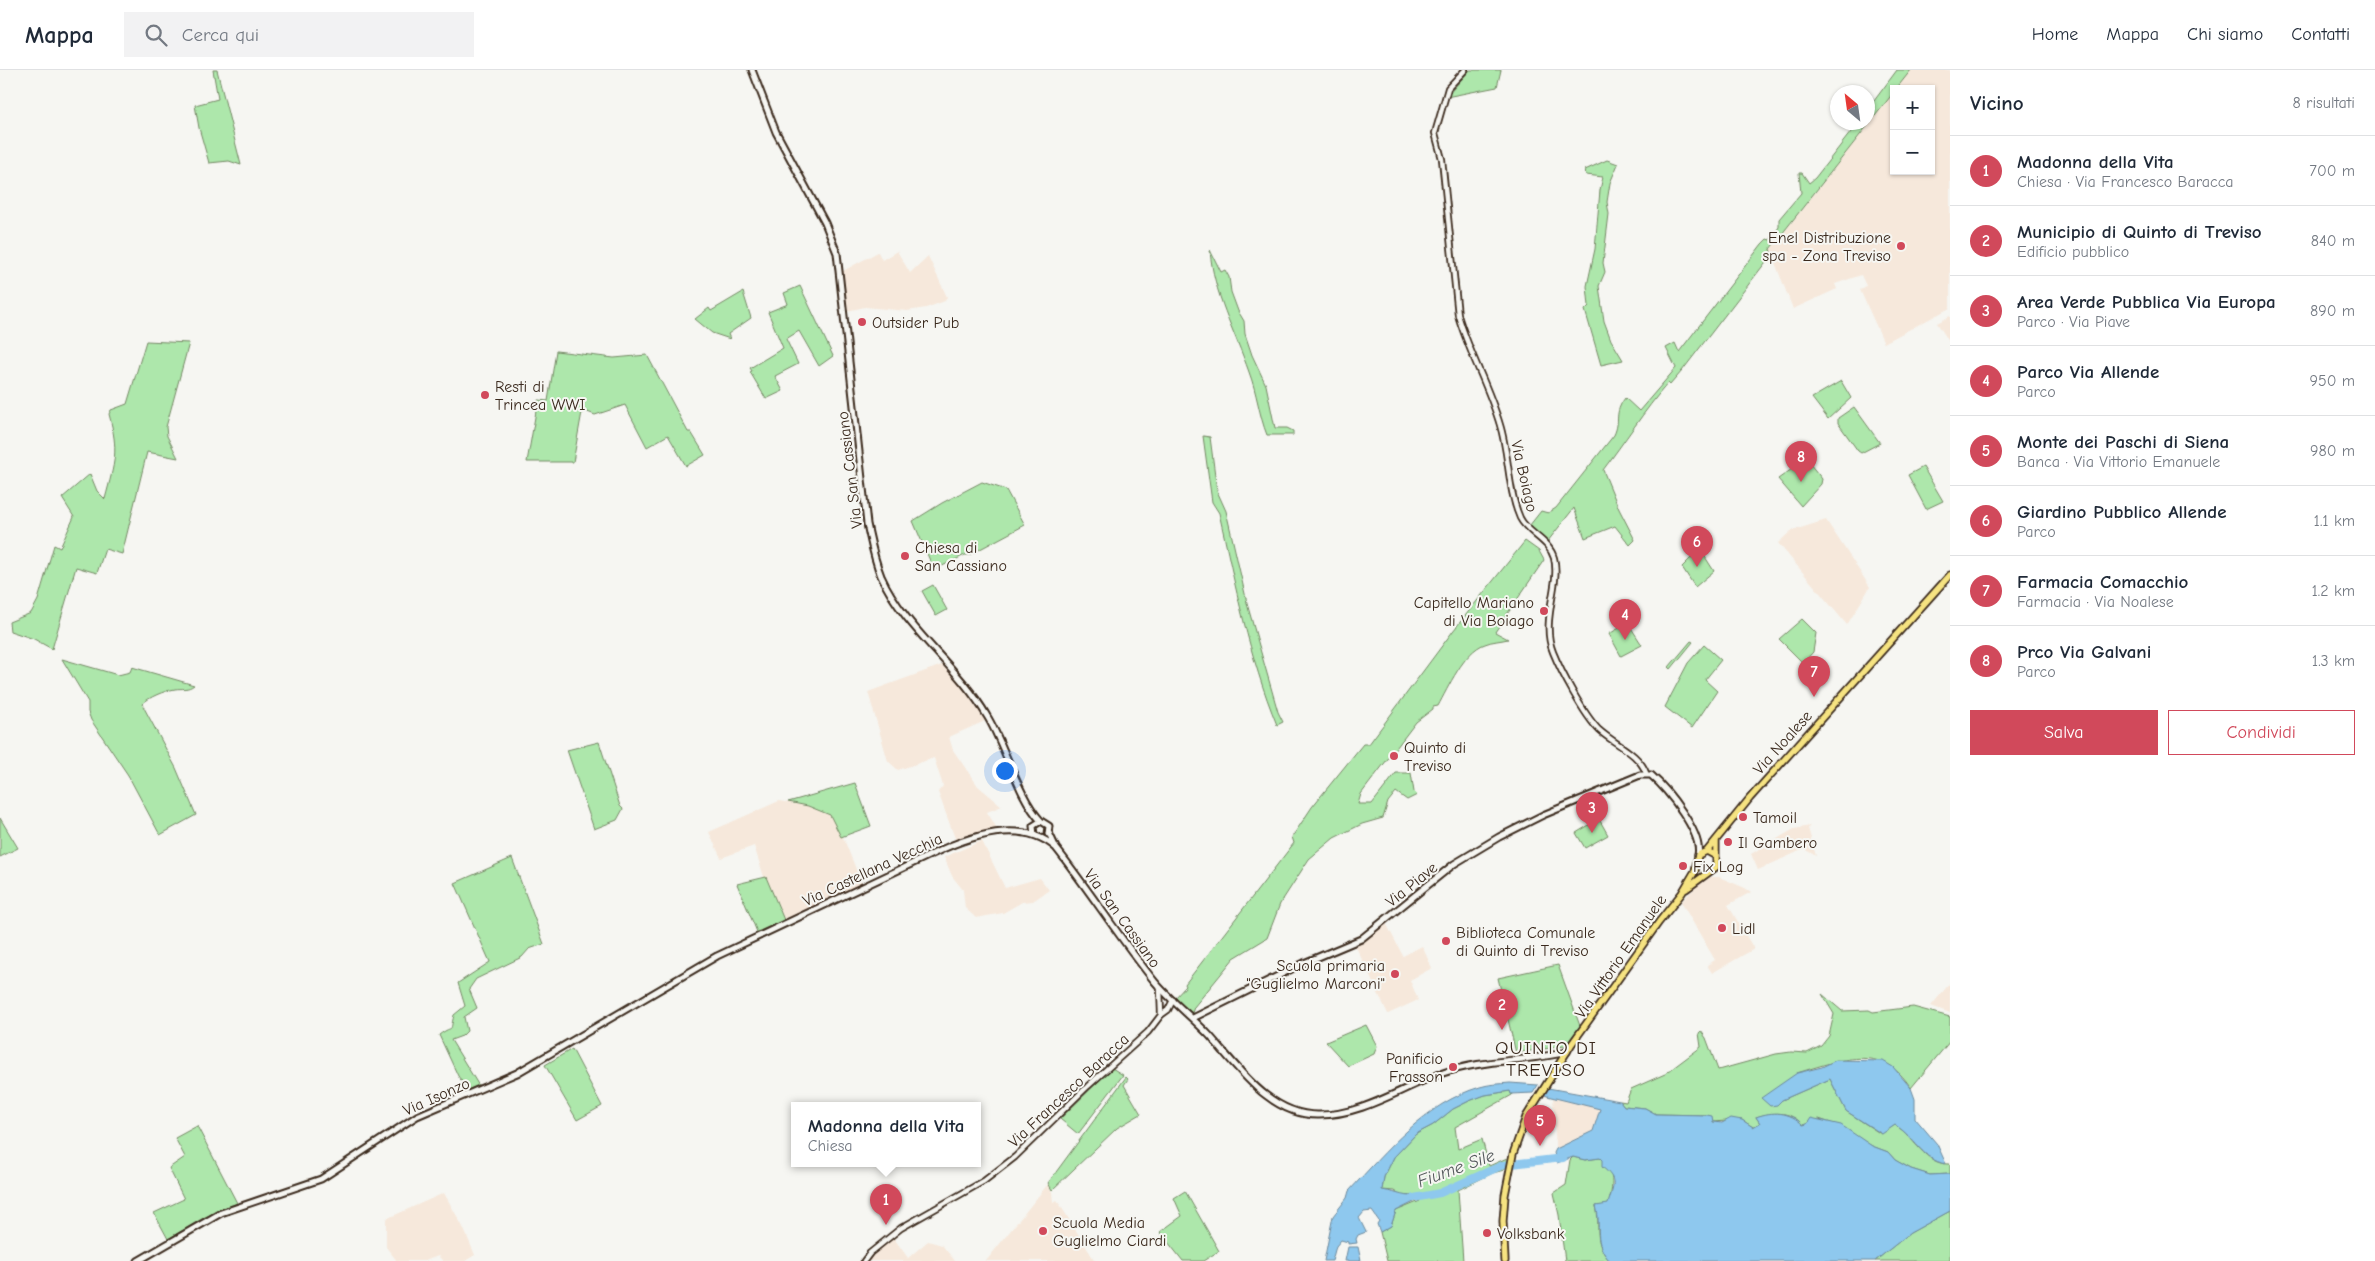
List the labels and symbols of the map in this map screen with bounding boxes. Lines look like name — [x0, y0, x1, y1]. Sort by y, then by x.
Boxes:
north arrow — [1830, 85, 1875, 130]
place label: Enel Distribuzione spa - Zona Treviso — [1762, 229, 1891, 265]
marker: Enel Distribuzione spa - Zona Treviso — [1895, 240, 1907, 252]
place label: Outsider Pub — [872, 314, 959, 332]
marker: Outsider Pub — [856, 316, 868, 328]
place label: Resti di Trincea WWI — [495, 378, 586, 414]
marker: Resti di Trincea WWI — [479, 389, 491, 401]
street label: Via San Cassiano — [834, 410, 866, 529]
street label: Via Boiago — [1507, 439, 1541, 514]
pin: 8 — [1785, 441, 1817, 482]
pin: 6 — [1681, 526, 1713, 567]
place label: Chiesa di San Cassiano — [915, 539, 1007, 575]
marker: Chiesa di San Cassiano — [899, 550, 911, 562]
place label: Capitello Mariano di Via Boiago — [1414, 594, 1534, 630]
pin: 4 — [1609, 599, 1641, 640]
marker: Capitello Mariano di Via Boiago — [1538, 605, 1550, 617]
pin: 7 — [1798, 656, 1830, 697]
street label: Via Noalese — [1750, 707, 1816, 778]
place label: Quinto di Treviso — [1404, 739, 1466, 775]
marker: Quinto di Treviso — [1388, 750, 1400, 762]
your location — [992, 758, 1018, 784]
pin: 3 — [1576, 792, 1608, 833]
place label: Tamoil — [1753, 809, 1797, 827]
marker: Tamoil — [1737, 811, 1749, 823]
street label: Via Castellana Vecchia — [800, 830, 945, 910]
place label: Il Gambero — [1738, 834, 1817, 852]
marker: Il Gambero — [1722, 836, 1734, 848]
place label: Fix Log — [1693, 858, 1743, 876]
street label: Via Piave — [1382, 859, 1441, 911]
marker: Fix Log — [1677, 860, 1689, 872]
street label: Via San Cassiano — [1080, 866, 1164, 971]
street label: Via Vittorio Emanuele — [1571, 891, 1670, 1022]
place label: Lidl — [1732, 920, 1756, 938]
marker: Lidl — [1716, 922, 1728, 934]
place label: Biblioteca Comunale di Quinto di Treviso — [1456, 924, 1595, 960]
marker: Biblioteca Comunale di Quinto di Treviso — [1440, 935, 1452, 947]
place label: Scuola primaria "Guglielmo Marconi" — [1246, 957, 1385, 993]
marker: Scuola primaria "Guglielmo Marconi" — [1389, 968, 1401, 980]
pin: 2 — [1486, 989, 1518, 1030]
street label: Via Francesco Baracca — [1005, 1030, 1133, 1151]
district label: QUINTO DI TREVISO — [1495, 1037, 1597, 1081]
place label: Panificio Frasson — [1386, 1050, 1443, 1086]
marker: Panificio Frasson — [1447, 1061, 1459, 1073]
street label: Via Isonzo — [400, 1074, 473, 1120]
pin: 5 — [1524, 1105, 1556, 1146]
water label: Fiume Sile — [1415, 1145, 1498, 1192]
pin: 1 — [870, 1184, 902, 1225]
place label: Scuola Media Guglielmo Ciardi — [1053, 1214, 1167, 1250]
marker: Scuola Media Guglielmo Ciardi — [1037, 1225, 1049, 1237]
place label: Volksbank — [1497, 1225, 1565, 1243]
marker: Volksbank — [1481, 1227, 1493, 1239]

